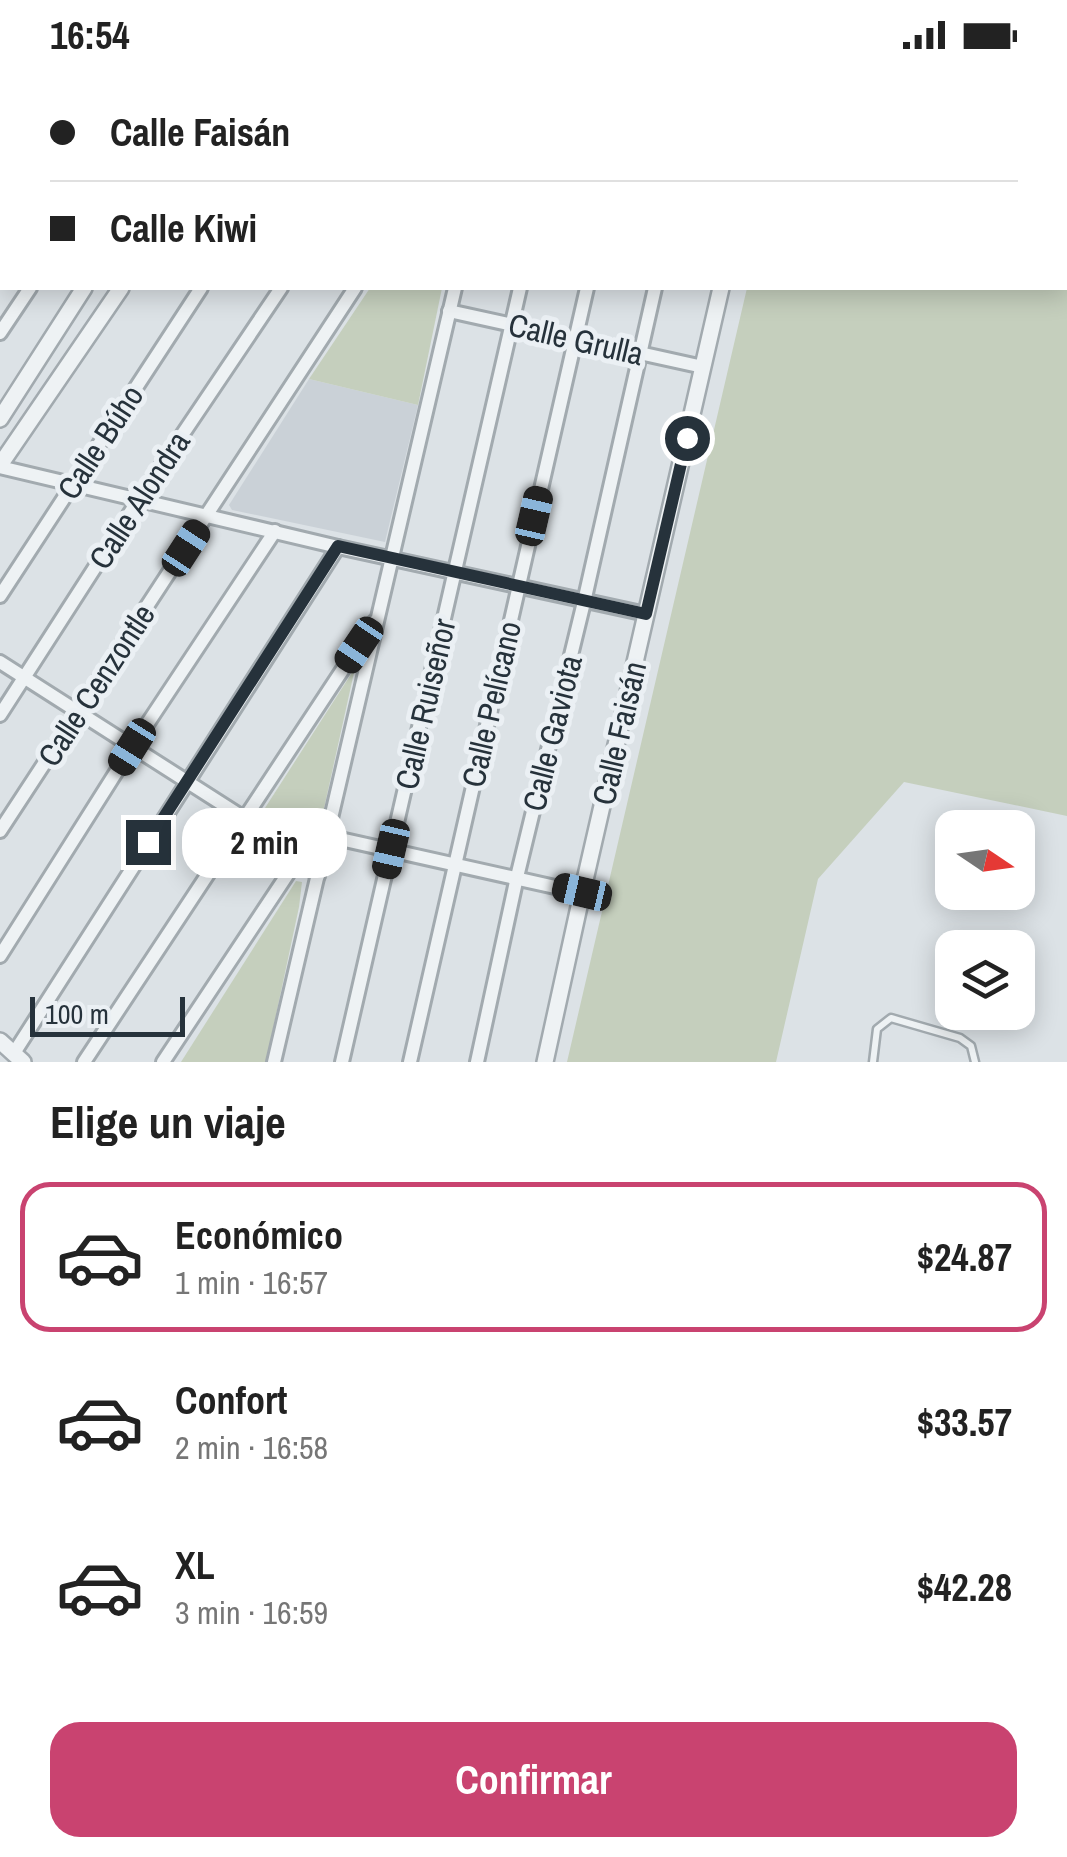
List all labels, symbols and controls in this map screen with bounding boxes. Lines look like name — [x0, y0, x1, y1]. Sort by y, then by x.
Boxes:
text: 16:54 — [50, 10, 130, 61]
text: Calle Faisán — [110, 107, 290, 158]
text: Calle Kiwi — [110, 203, 257, 254]
street label: Calle Grulla — [504, 303, 648, 375]
street label: Calle Búho — [47, 376, 153, 508]
route start — [665, 416, 710, 461]
street label: Calle Alondra — [78, 423, 200, 577]
car — [513, 483, 555, 549]
car — [157, 515, 215, 581]
street label: Calle Cenzontle — [28, 596, 164, 774]
car — [330, 612, 388, 678]
street label: Calle Ruiseñor — [385, 614, 466, 793]
street label: Calle Pelícano — [451, 617, 531, 791]
street label: Calle Gaviota — [512, 650, 592, 815]
street label: Calle Faisán — [582, 657, 656, 809]
car — [103, 714, 161, 780]
callout: 2 min — [183, 807, 348, 877]
north arrow — [935, 810, 1035, 910]
map controls — [935, 810, 1035, 1030]
car — [370, 816, 412, 882]
route end — [126, 820, 171, 865]
text: 2 min — [230, 821, 299, 864]
car — [549, 871, 615, 913]
button: layers — [935, 930, 1035, 1030]
scale bar — [30, 992, 185, 1036]
text: 100 m — [45, 995, 109, 1033]
text: Elige un viaje — [50, 1091, 286, 1152]
text: Económico — [175, 1210, 343, 1261]
icon: car — [55, 1212, 145, 1302]
text: $24.87 — [917, 1232, 1012, 1283]
text: 1 min · 16:57 — [175, 1261, 328, 1304]
text: Confort — [175, 1375, 287, 1426]
icon: car — [55, 1377, 145, 1467]
text: $33.57 — [917, 1397, 1012, 1448]
text: 2 min · 16:58 — [175, 1426, 328, 1469]
text: XL — [175, 1540, 215, 1591]
icon: car — [55, 1542, 145, 1632]
text: $42.28 — [917, 1562, 1012, 1613]
text: 3 min · 16:59 — [175, 1591, 328, 1634]
button: Confirmar — [50, 1722, 1017, 1837]

